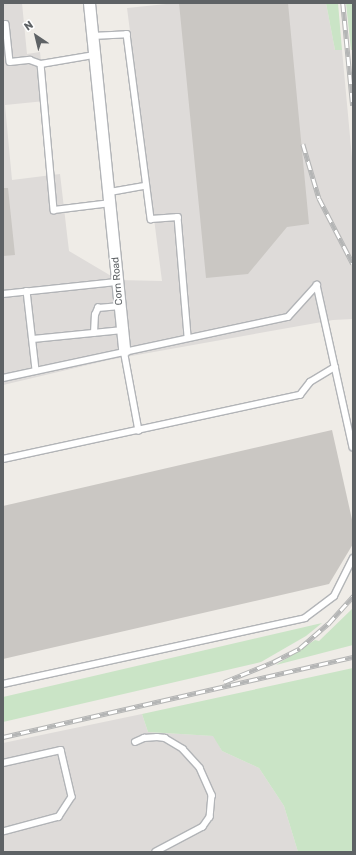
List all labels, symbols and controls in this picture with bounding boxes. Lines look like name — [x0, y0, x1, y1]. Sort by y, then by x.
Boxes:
north arrow — [16, 16, 56, 56]
text: N — [22, 18, 36, 33]
street label: Corn Road — [110, 256, 126, 306]

